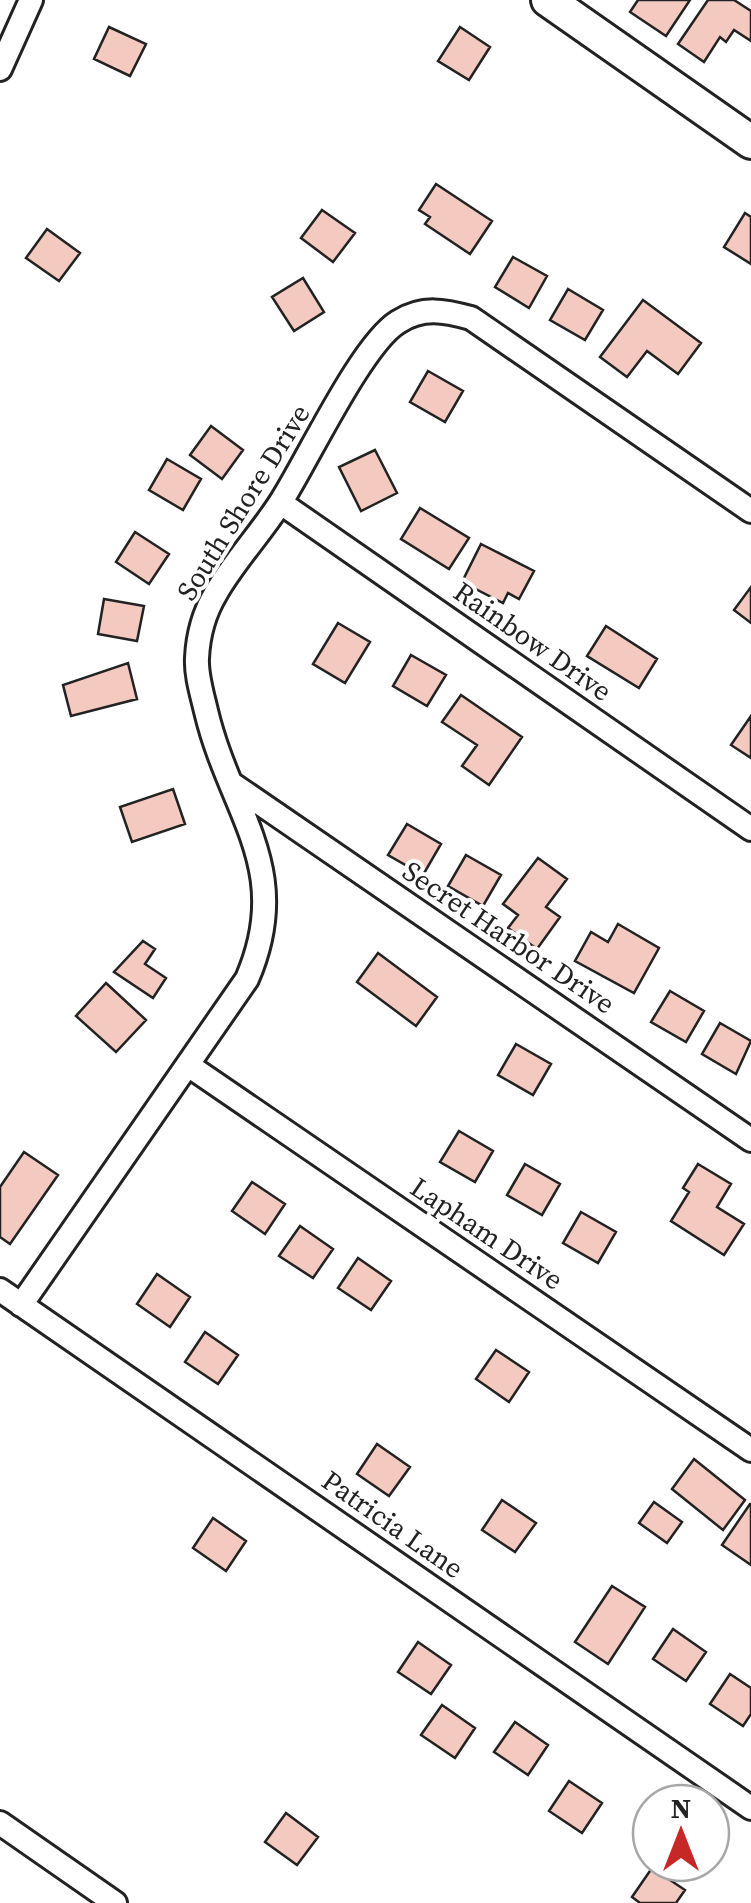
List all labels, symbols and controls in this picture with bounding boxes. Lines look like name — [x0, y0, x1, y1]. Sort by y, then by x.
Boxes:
street label: South Shore Drive — [167, 397, 319, 607]
street label: Rainbow Drive — [446, 572, 620, 710]
street label: Secret Harbor Drive — [395, 852, 623, 1022]
street label: Lapham Drive — [403, 1168, 571, 1298]
street label: Patricia Lane — [315, 1461, 471, 1587]
north arrow — [631, 1783, 731, 1883]
text: N — [671, 1789, 691, 1827]

